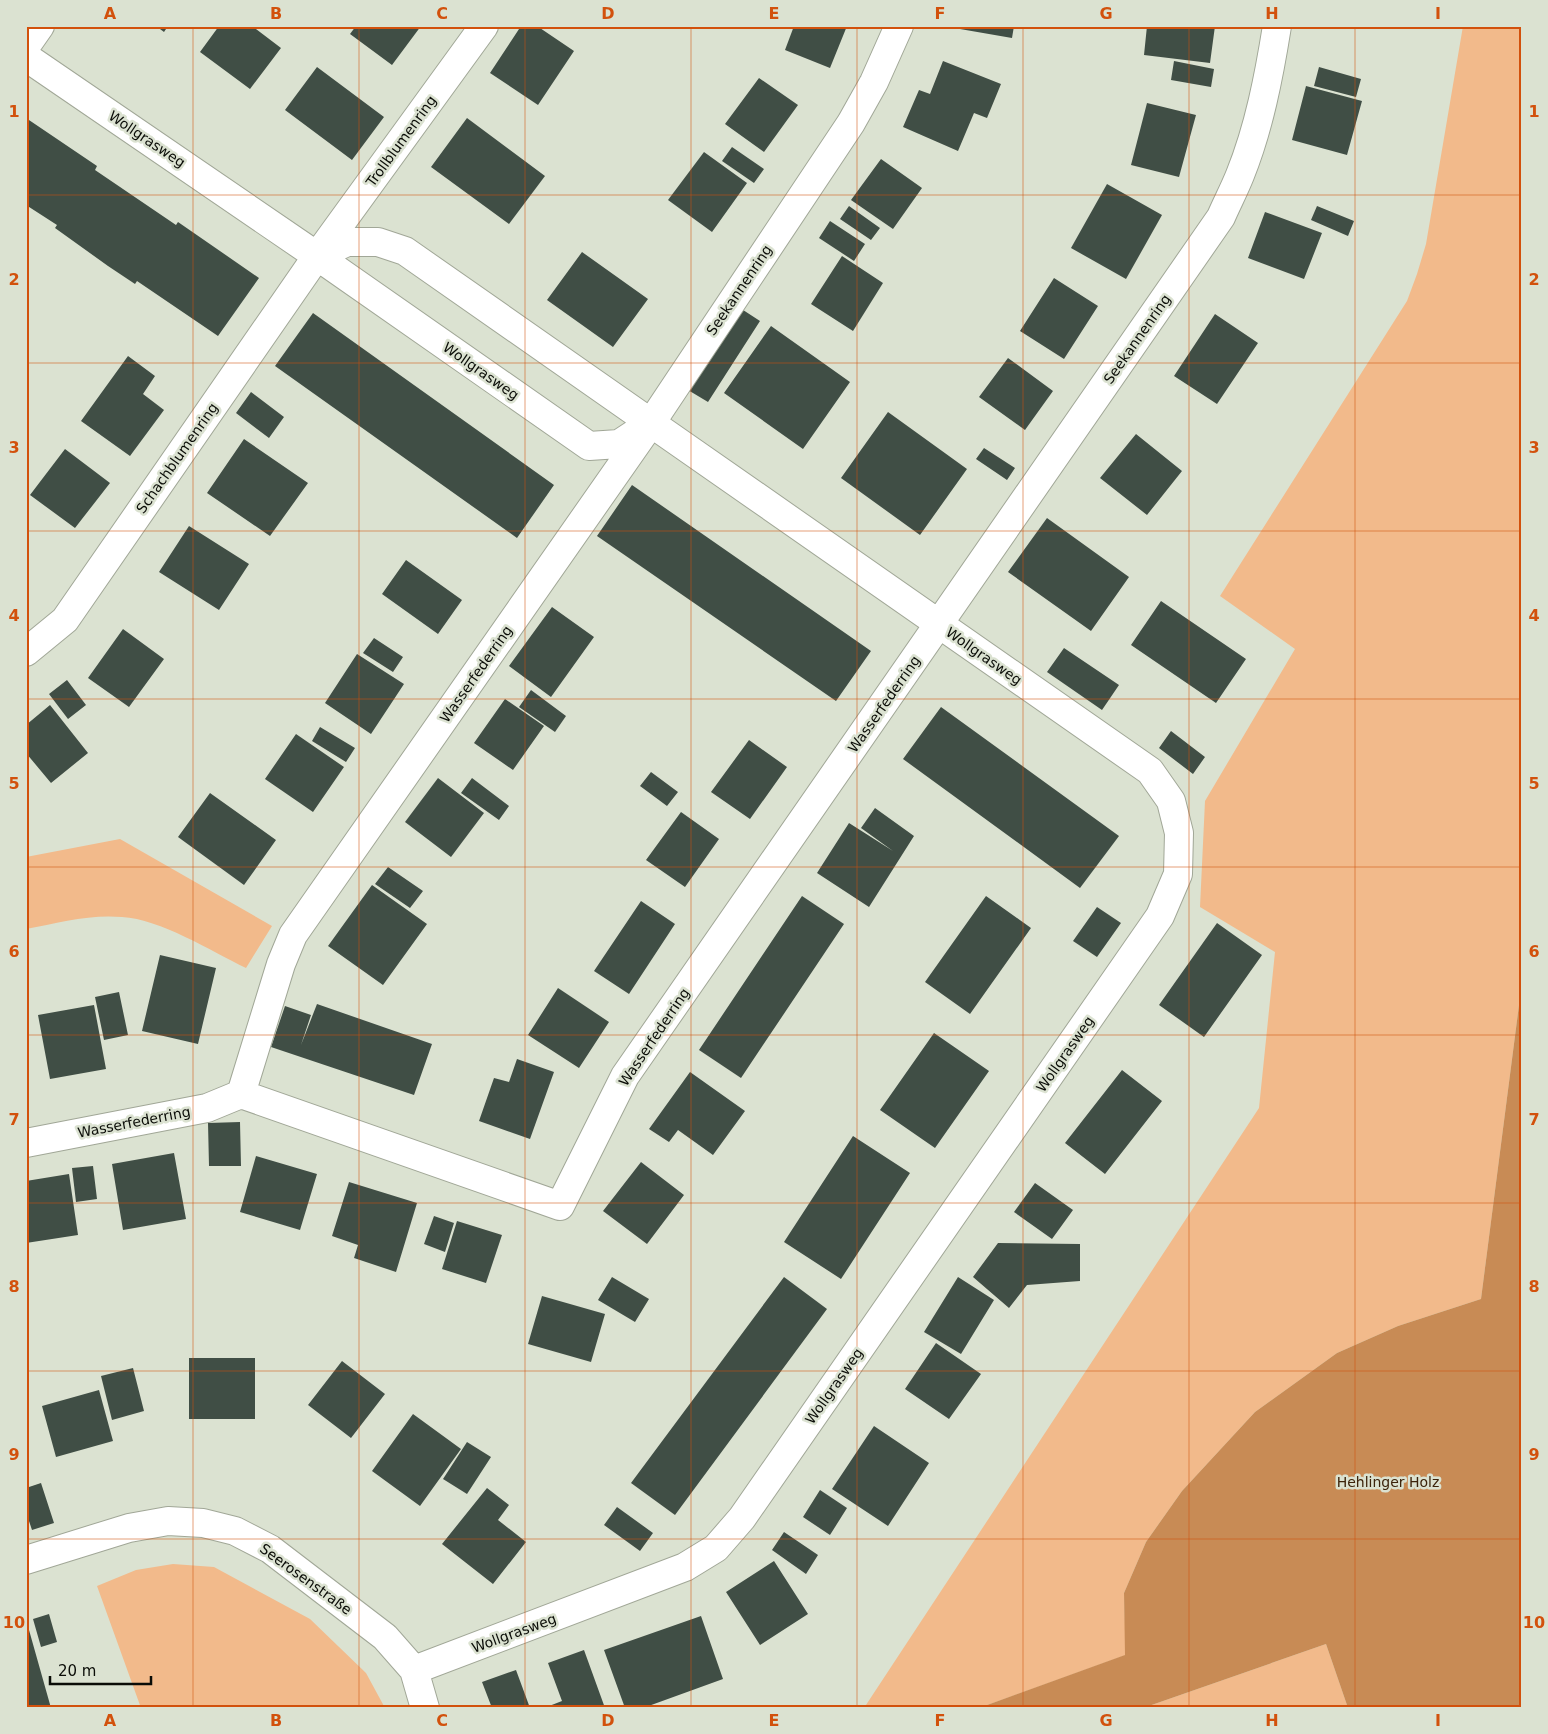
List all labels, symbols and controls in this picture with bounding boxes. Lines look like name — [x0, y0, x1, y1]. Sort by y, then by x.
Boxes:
text: A — [104, 4, 117, 23]
text: B — [270, 4, 282, 23]
text: C — [436, 4, 448, 23]
text: D — [601, 4, 615, 23]
text: E — [769, 4, 779, 23]
text: F — [935, 4, 945, 23]
text: G — [1099, 4, 1113, 23]
text: H — [1265, 4, 1279, 23]
text: I — [1435, 4, 1441, 23]
street label: Trollblumenring — [362, 92, 439, 190]
text: 1 — [8, 102, 20, 121]
text: 1 — [1528, 102, 1540, 121]
street label: Wollgrasweg — [106, 108, 188, 170]
street label: Seekannenring — [703, 242, 775, 338]
text: 2 — [8, 270, 20, 289]
text: 2 — [1528, 270, 1540, 289]
street label: Seekannenring — [1100, 291, 1174, 387]
street label: Wollgrasweg — [440, 339, 522, 403]
street label: Schachblumenring — [133, 400, 221, 516]
text: 3 — [8, 438, 20, 457]
text: 3 — [1528, 438, 1540, 457]
text: 4 — [8, 606, 20, 625]
text: 4 — [1528, 606, 1540, 625]
street label: Wasserfederring — [437, 623, 515, 725]
street label: Wollgrasweg — [943, 624, 1025, 688]
street label: Wasserfederring — [845, 653, 923, 755]
text: 5 — [8, 774, 20, 793]
text: 5 — [1528, 774, 1540, 793]
text: 6 — [8, 942, 20, 961]
text: 6 — [1528, 942, 1540, 961]
street label: Wasserfederring — [615, 985, 693, 1089]
street label: Wollgrasweg — [1033, 1013, 1097, 1095]
street label: Wasserfederring — [76, 1103, 192, 1141]
text: 7 — [8, 1110, 20, 1129]
text: 7 — [1528, 1110, 1540, 1129]
text: 8 — [8, 1277, 20, 1296]
text: 8 — [1528, 1277, 1540, 1296]
street label: Wollgrasweg — [802, 1345, 866, 1427]
text: 9 — [8, 1445, 20, 1464]
text: 9 — [1528, 1445, 1540, 1464]
park label: Hehlinger Holz — [1337, 1474, 1439, 1490]
street label: Seerosenstraße — [257, 1540, 355, 1618]
street label: Wollgrasweg — [470, 1610, 558, 1656]
text: 10 — [3, 1613, 25, 1632]
text: 10 — [1523, 1613, 1545, 1632]
scale bar — [50, 1654, 151, 1686]
text: 20 m — [58, 1662, 96, 1680]
text: A — [104, 1711, 117, 1730]
text: B — [270, 1711, 282, 1730]
text: C — [436, 1711, 448, 1730]
text: D — [601, 1711, 615, 1730]
text: E — [769, 1711, 779, 1730]
text: F — [935, 1711, 945, 1730]
text: G — [1099, 1711, 1113, 1730]
text: H — [1265, 1711, 1279, 1730]
text: I — [1435, 1711, 1441, 1730]

